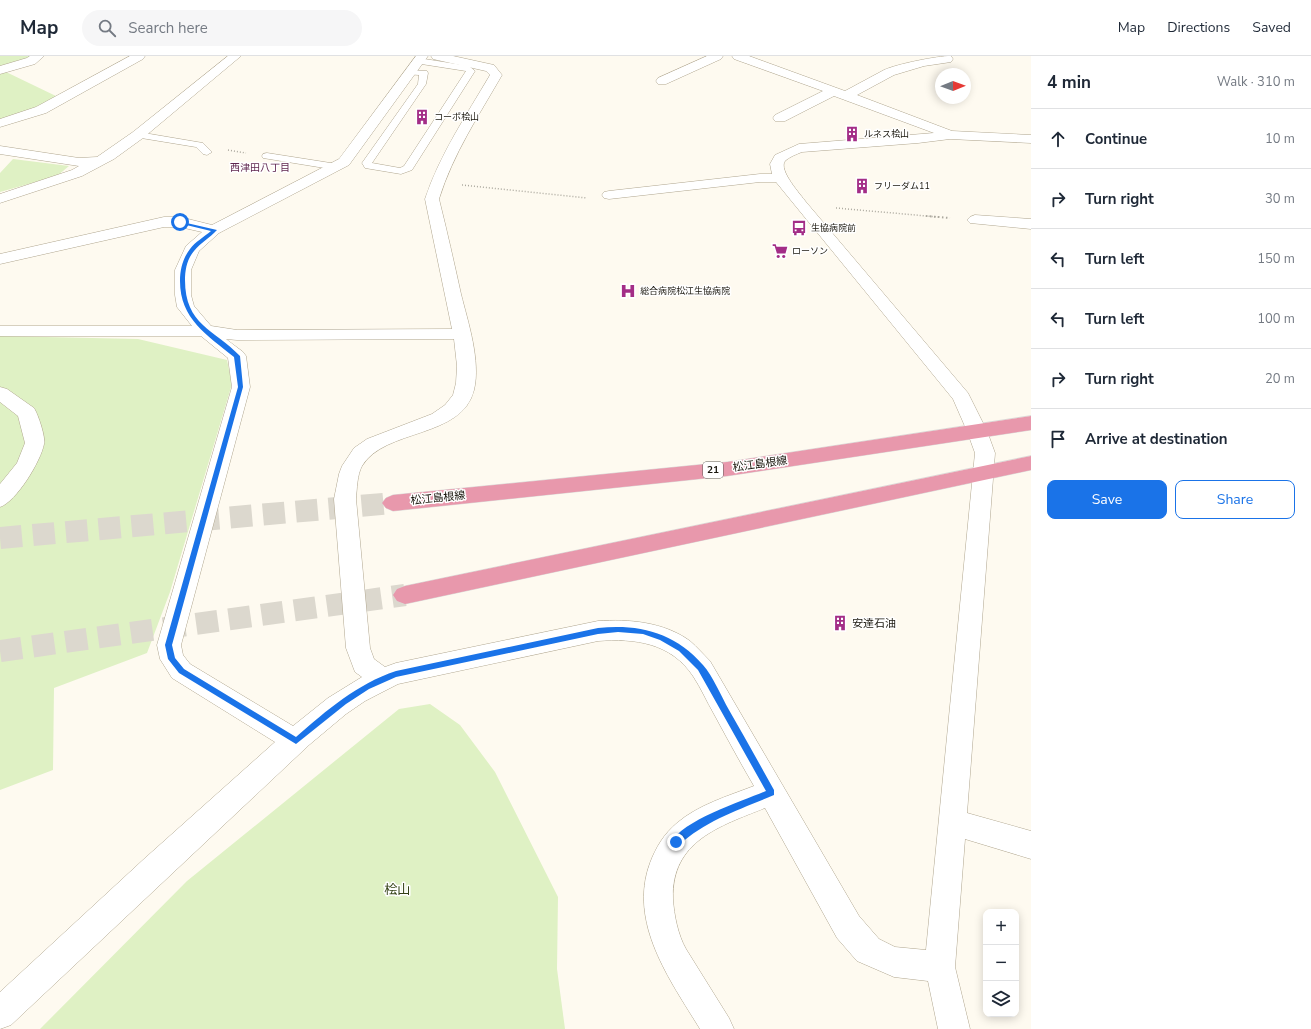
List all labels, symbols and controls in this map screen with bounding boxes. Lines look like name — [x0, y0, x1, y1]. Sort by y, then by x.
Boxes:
search box — [82, 10, 362, 46]
text: Map — [20, 15, 58, 41]
icon: search — [96, 17, 118, 39]
text: Search here — [128, 18, 208, 38]
text: Map — [1118, 18, 1145, 37]
text: Directions — [1167, 18, 1230, 37]
text: Saved — [1252, 18, 1291, 37]
north arrow — [935, 68, 971, 104]
text: 4 min — [1047, 71, 1091, 94]
text: Walk · 310 m — [1217, 73, 1295, 91]
building icon: コーポ桧山 — [413, 108, 431, 126]
place label: コーポ桧山 — [434, 111, 479, 123]
building icon: ルネス桧山 — [843, 125, 861, 143]
place label: ルネス桧山 — [864, 128, 909, 140]
icon: ahead — [1047, 128, 1069, 150]
text: Continue — [1085, 129, 1147, 149]
text: 10 m — [1265, 130, 1295, 148]
district label: 西津田八丁目 — [230, 161, 290, 175]
building icon: フリーダム11 — [853, 177, 871, 195]
place label: フリーダム11 — [874, 180, 930, 192]
icon: right — [1047, 188, 1069, 210]
text: Turn right — [1085, 189, 1154, 209]
text: 30 m — [1265, 190, 1295, 208]
route start — [171, 213, 189, 231]
bus stop icon: 生協病院前 — [790, 219, 808, 237]
place label: 生協病院前 — [811, 222, 856, 234]
supermarket icon: ローソン — [771, 242, 789, 260]
place label: ローソン — [792, 245, 828, 257]
icon: left — [1047, 248, 1069, 270]
text: Turn left — [1085, 249, 1144, 269]
text: 150 m — [1257, 250, 1295, 268]
hospital icon: 総合病院松江生協病院 — [619, 282, 637, 300]
place label: 総合病院松江生協病院 — [640, 285, 730, 297]
icon: left — [1047, 308, 1069, 330]
text: Turn left — [1085, 309, 1144, 329]
text: 100 m — [1257, 310, 1295, 328]
icon: right — [1047, 368, 1069, 390]
text: Turn right — [1085, 369, 1154, 389]
text: 20 m — [1265, 370, 1295, 388]
icon: arrive — [1047, 428, 1069, 450]
text: Arrive at destination — [1085, 429, 1228, 449]
street label: 松江島根線 — [732, 453, 788, 475]
road number: 21 — [703, 462, 723, 478]
button: Save — [1047, 480, 1167, 519]
button: Share — [1175, 480, 1295, 519]
street label: 松江島根線 — [410, 488, 466, 508]
building icon: 安達石油 — [831, 614, 849, 632]
place label: 安達石油 — [852, 616, 896, 631]
route end — [667, 833, 685, 851]
park label: 桧山 — [384, 881, 410, 899]
map controls — [983, 909, 1019, 1017]
button: + — [983, 909, 1019, 945]
button: − — [983, 945, 1019, 981]
button: layers — [983, 981, 1019, 1017]

